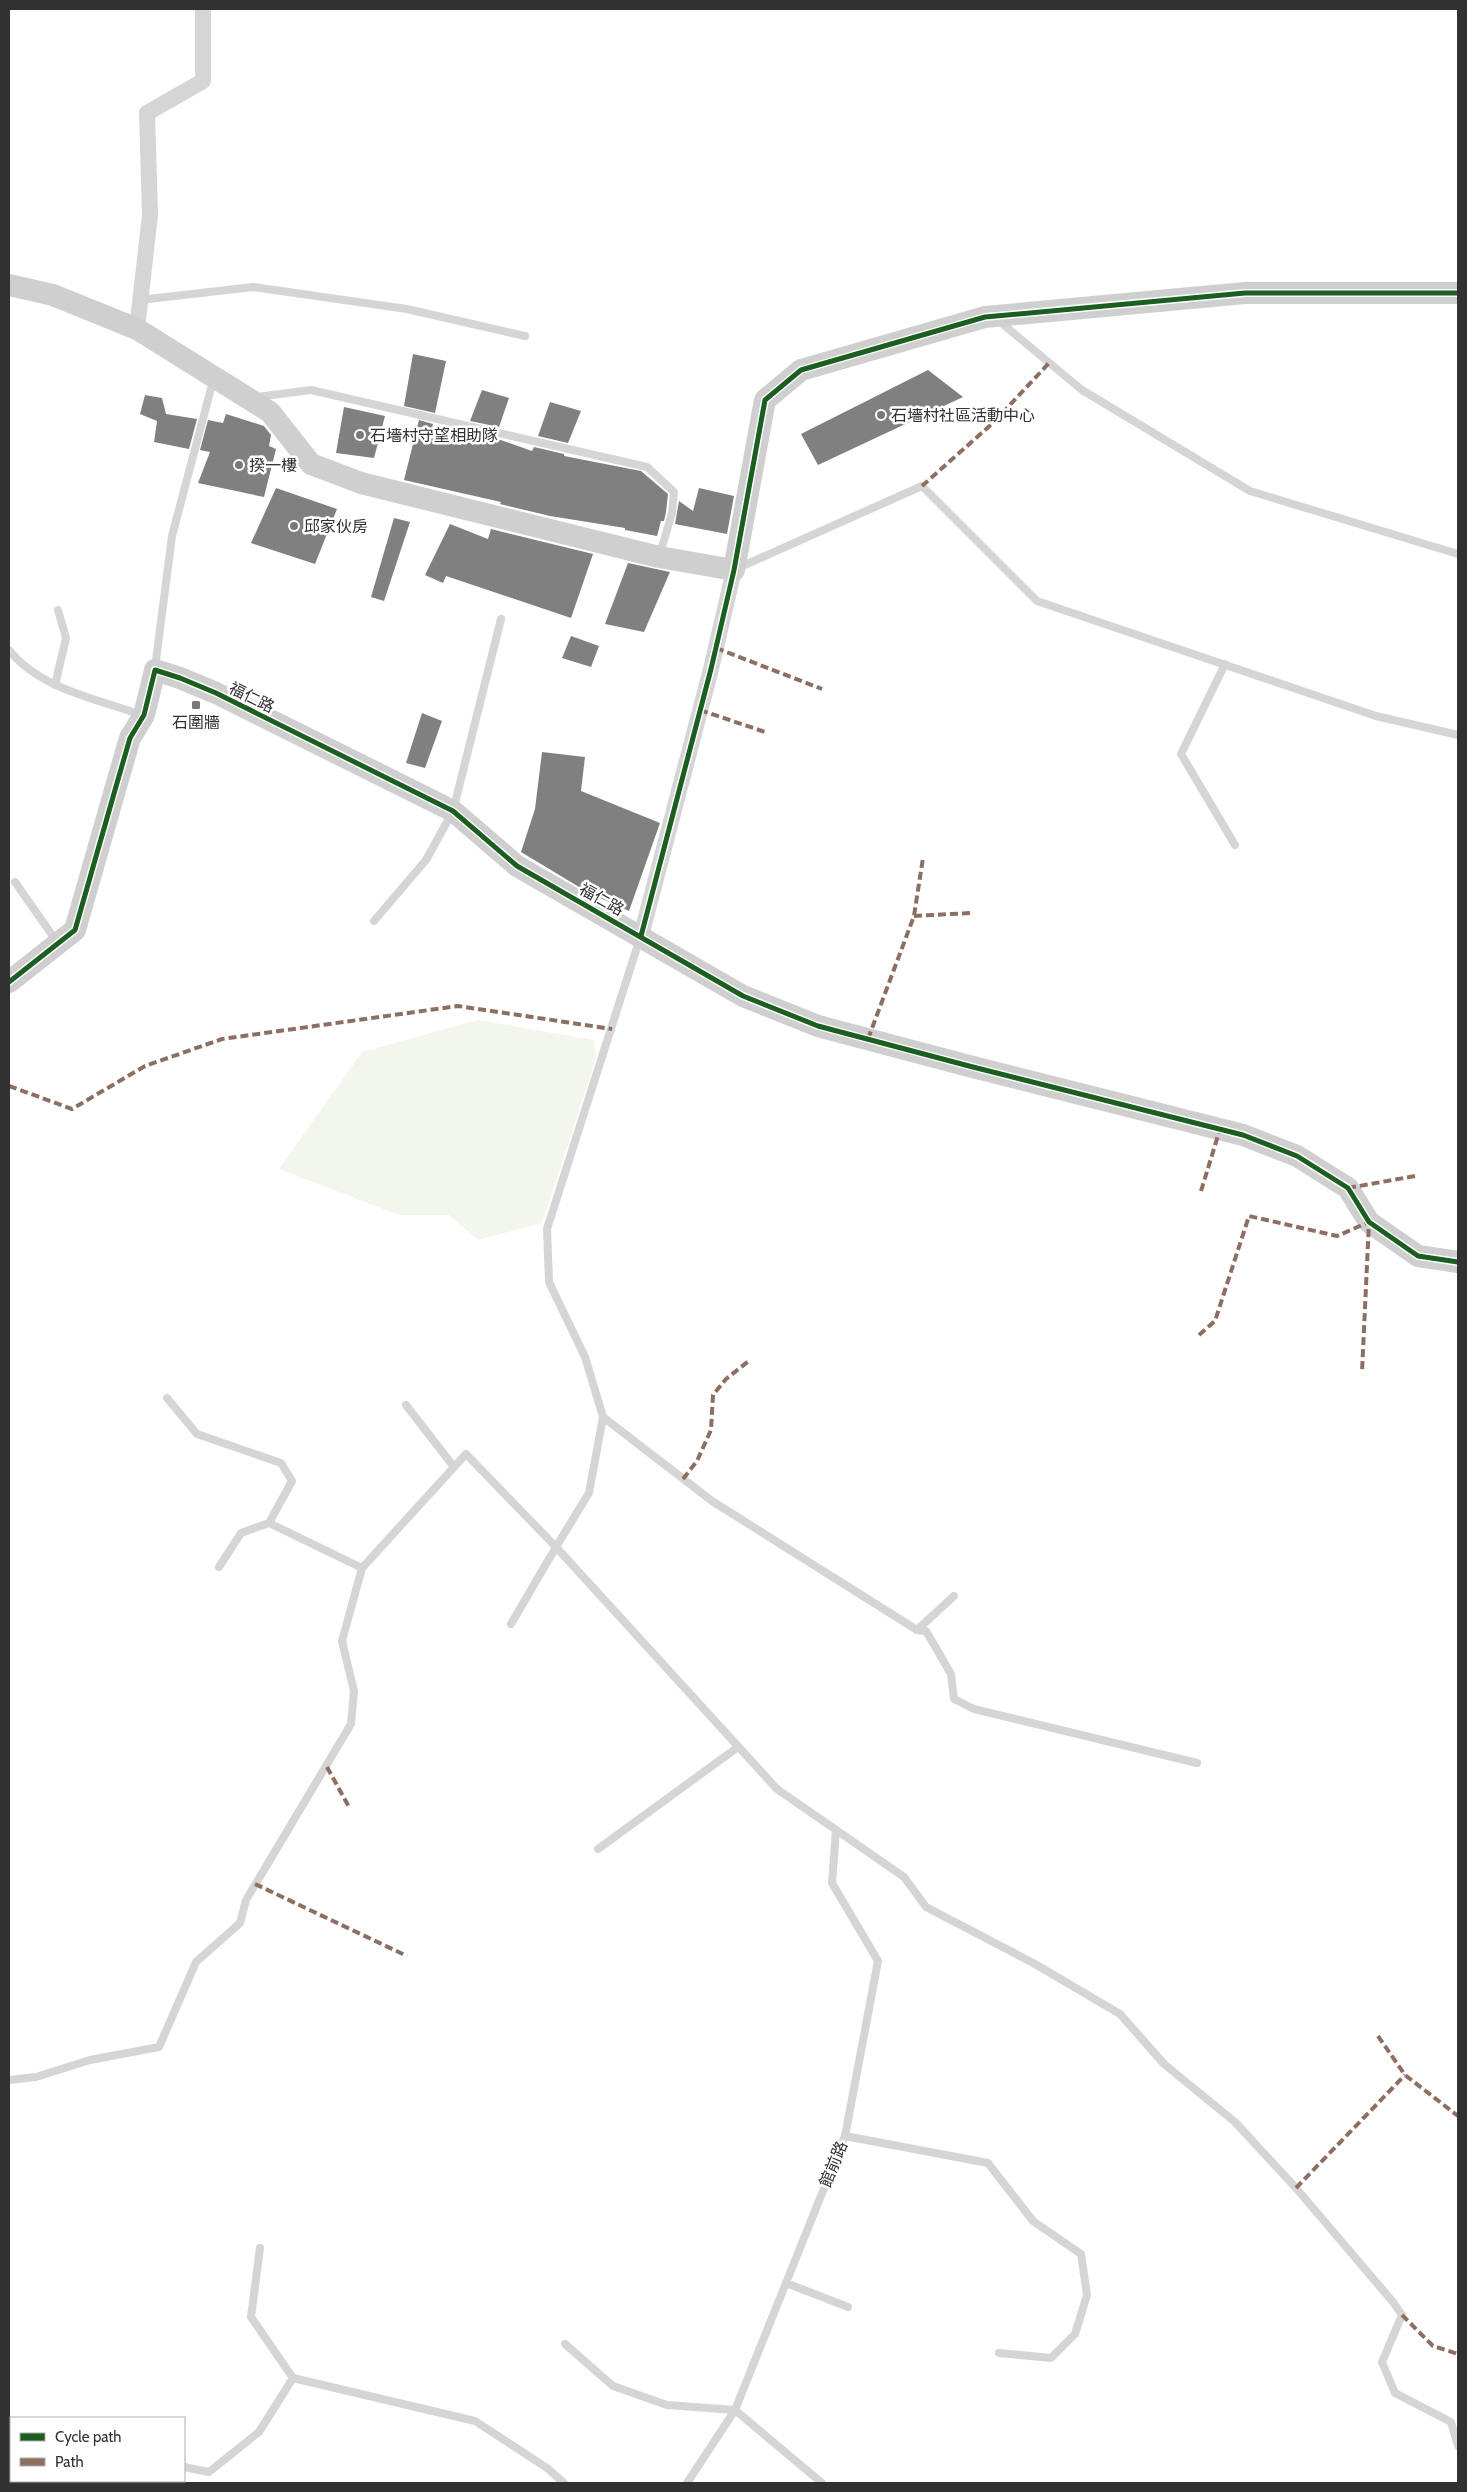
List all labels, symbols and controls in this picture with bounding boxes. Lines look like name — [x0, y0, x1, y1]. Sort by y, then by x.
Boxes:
place label: 石墻村社區活動中心 — [891, 406, 1035, 425]
marker: 石墻村社區活動中心 — [875, 409, 887, 421]
place label: 石墻村守望相助隊 — [370, 426, 498, 445]
marker: 石墻村守望相助隊 — [354, 429, 366, 441]
place label: 揆一樓 — [249, 456, 297, 475]
marker: 揆一樓 — [233, 459, 245, 471]
place label: 邱家伙房 — [304, 517, 368, 536]
marker: 邱家伙房 — [288, 520, 300, 532]
street label: 福仁路 — [226, 678, 278, 717]
marker: 石圍牆 — [190, 699, 202, 711]
place label: 石圍牆 — [172, 713, 220, 732]
street label: 福仁路 — [576, 879, 627, 919]
street label: 館前路 — [816, 2138, 851, 2190]
legend — [10, 2417, 185, 2482]
text: Cycle path — [55, 2428, 121, 2446]
text: Path — [55, 2453, 84, 2471]

